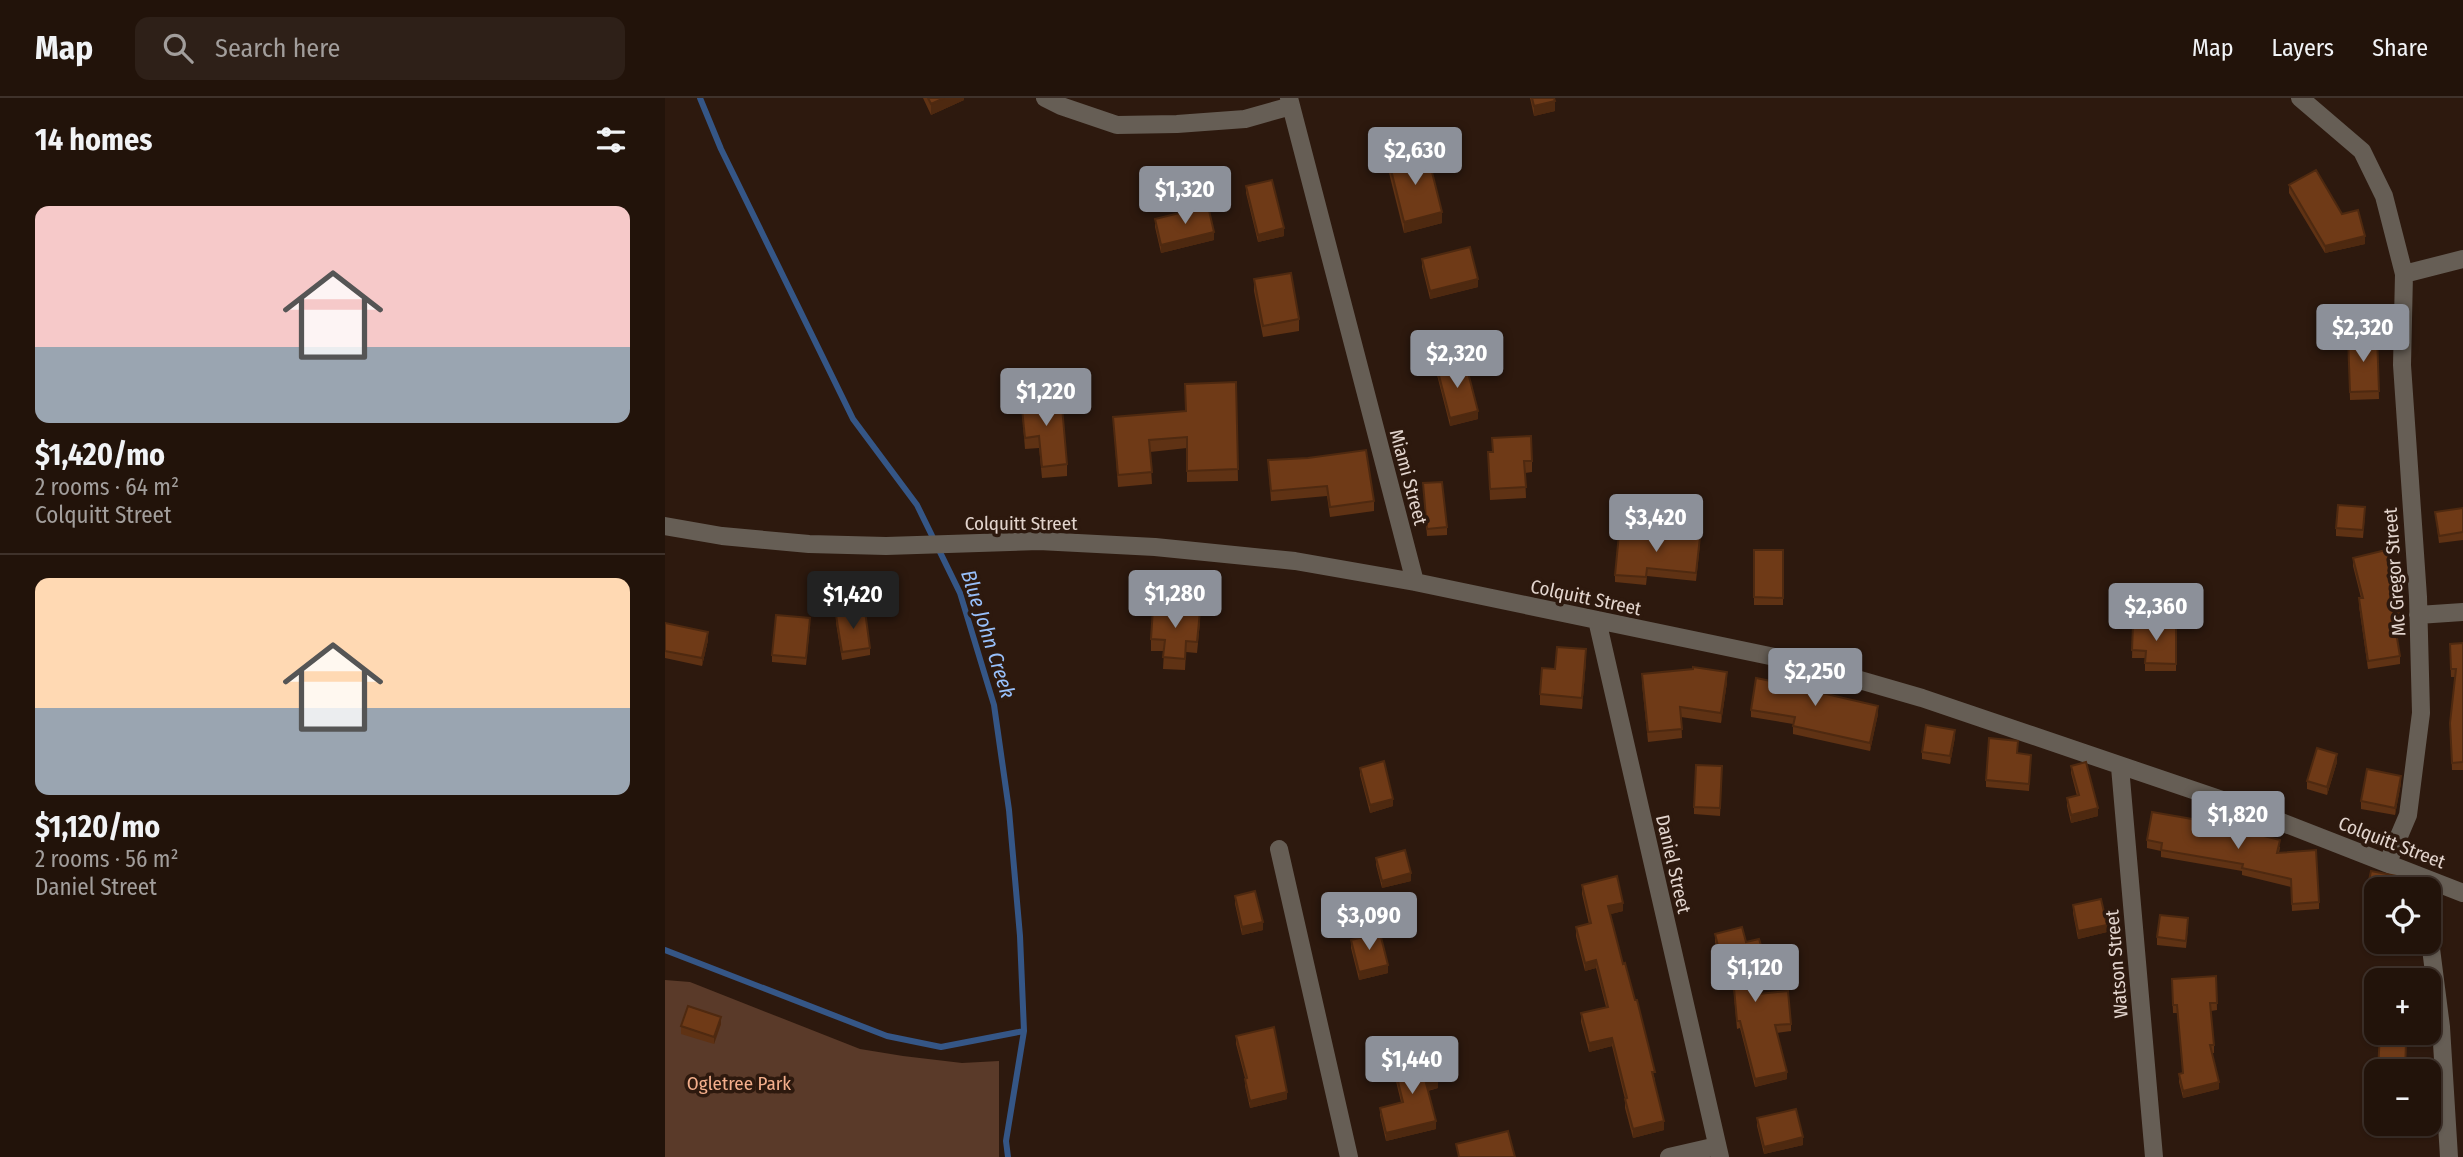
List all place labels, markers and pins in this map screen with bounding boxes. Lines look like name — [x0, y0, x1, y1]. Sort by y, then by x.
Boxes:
pin: $2,630 — [1358, 127, 1472, 187]
pin: $1,320 — [1128, 166, 1242, 226]
pin: $2,320 — [2306, 304, 2420, 364]
pin: $2,320 — [1400, 330, 1514, 390]
pin: $1,220 — [989, 368, 1103, 428]
pin: $3,420 — [1599, 494, 1713, 554]
pin: $1,280 — [1118, 570, 1232, 630]
pin: $1,420 — [796, 572, 910, 631]
pin: $2,360 — [2099, 584, 2213, 643]
pin: $2,250 — [1758, 648, 1872, 708]
pin: $1,820 — [2181, 792, 2295, 851]
pin: $3,090 — [1312, 892, 1426, 952]
pin: $1,120 — [1698, 944, 1812, 1004]
pin: $1,440 — [1355, 1037, 1469, 1096]

